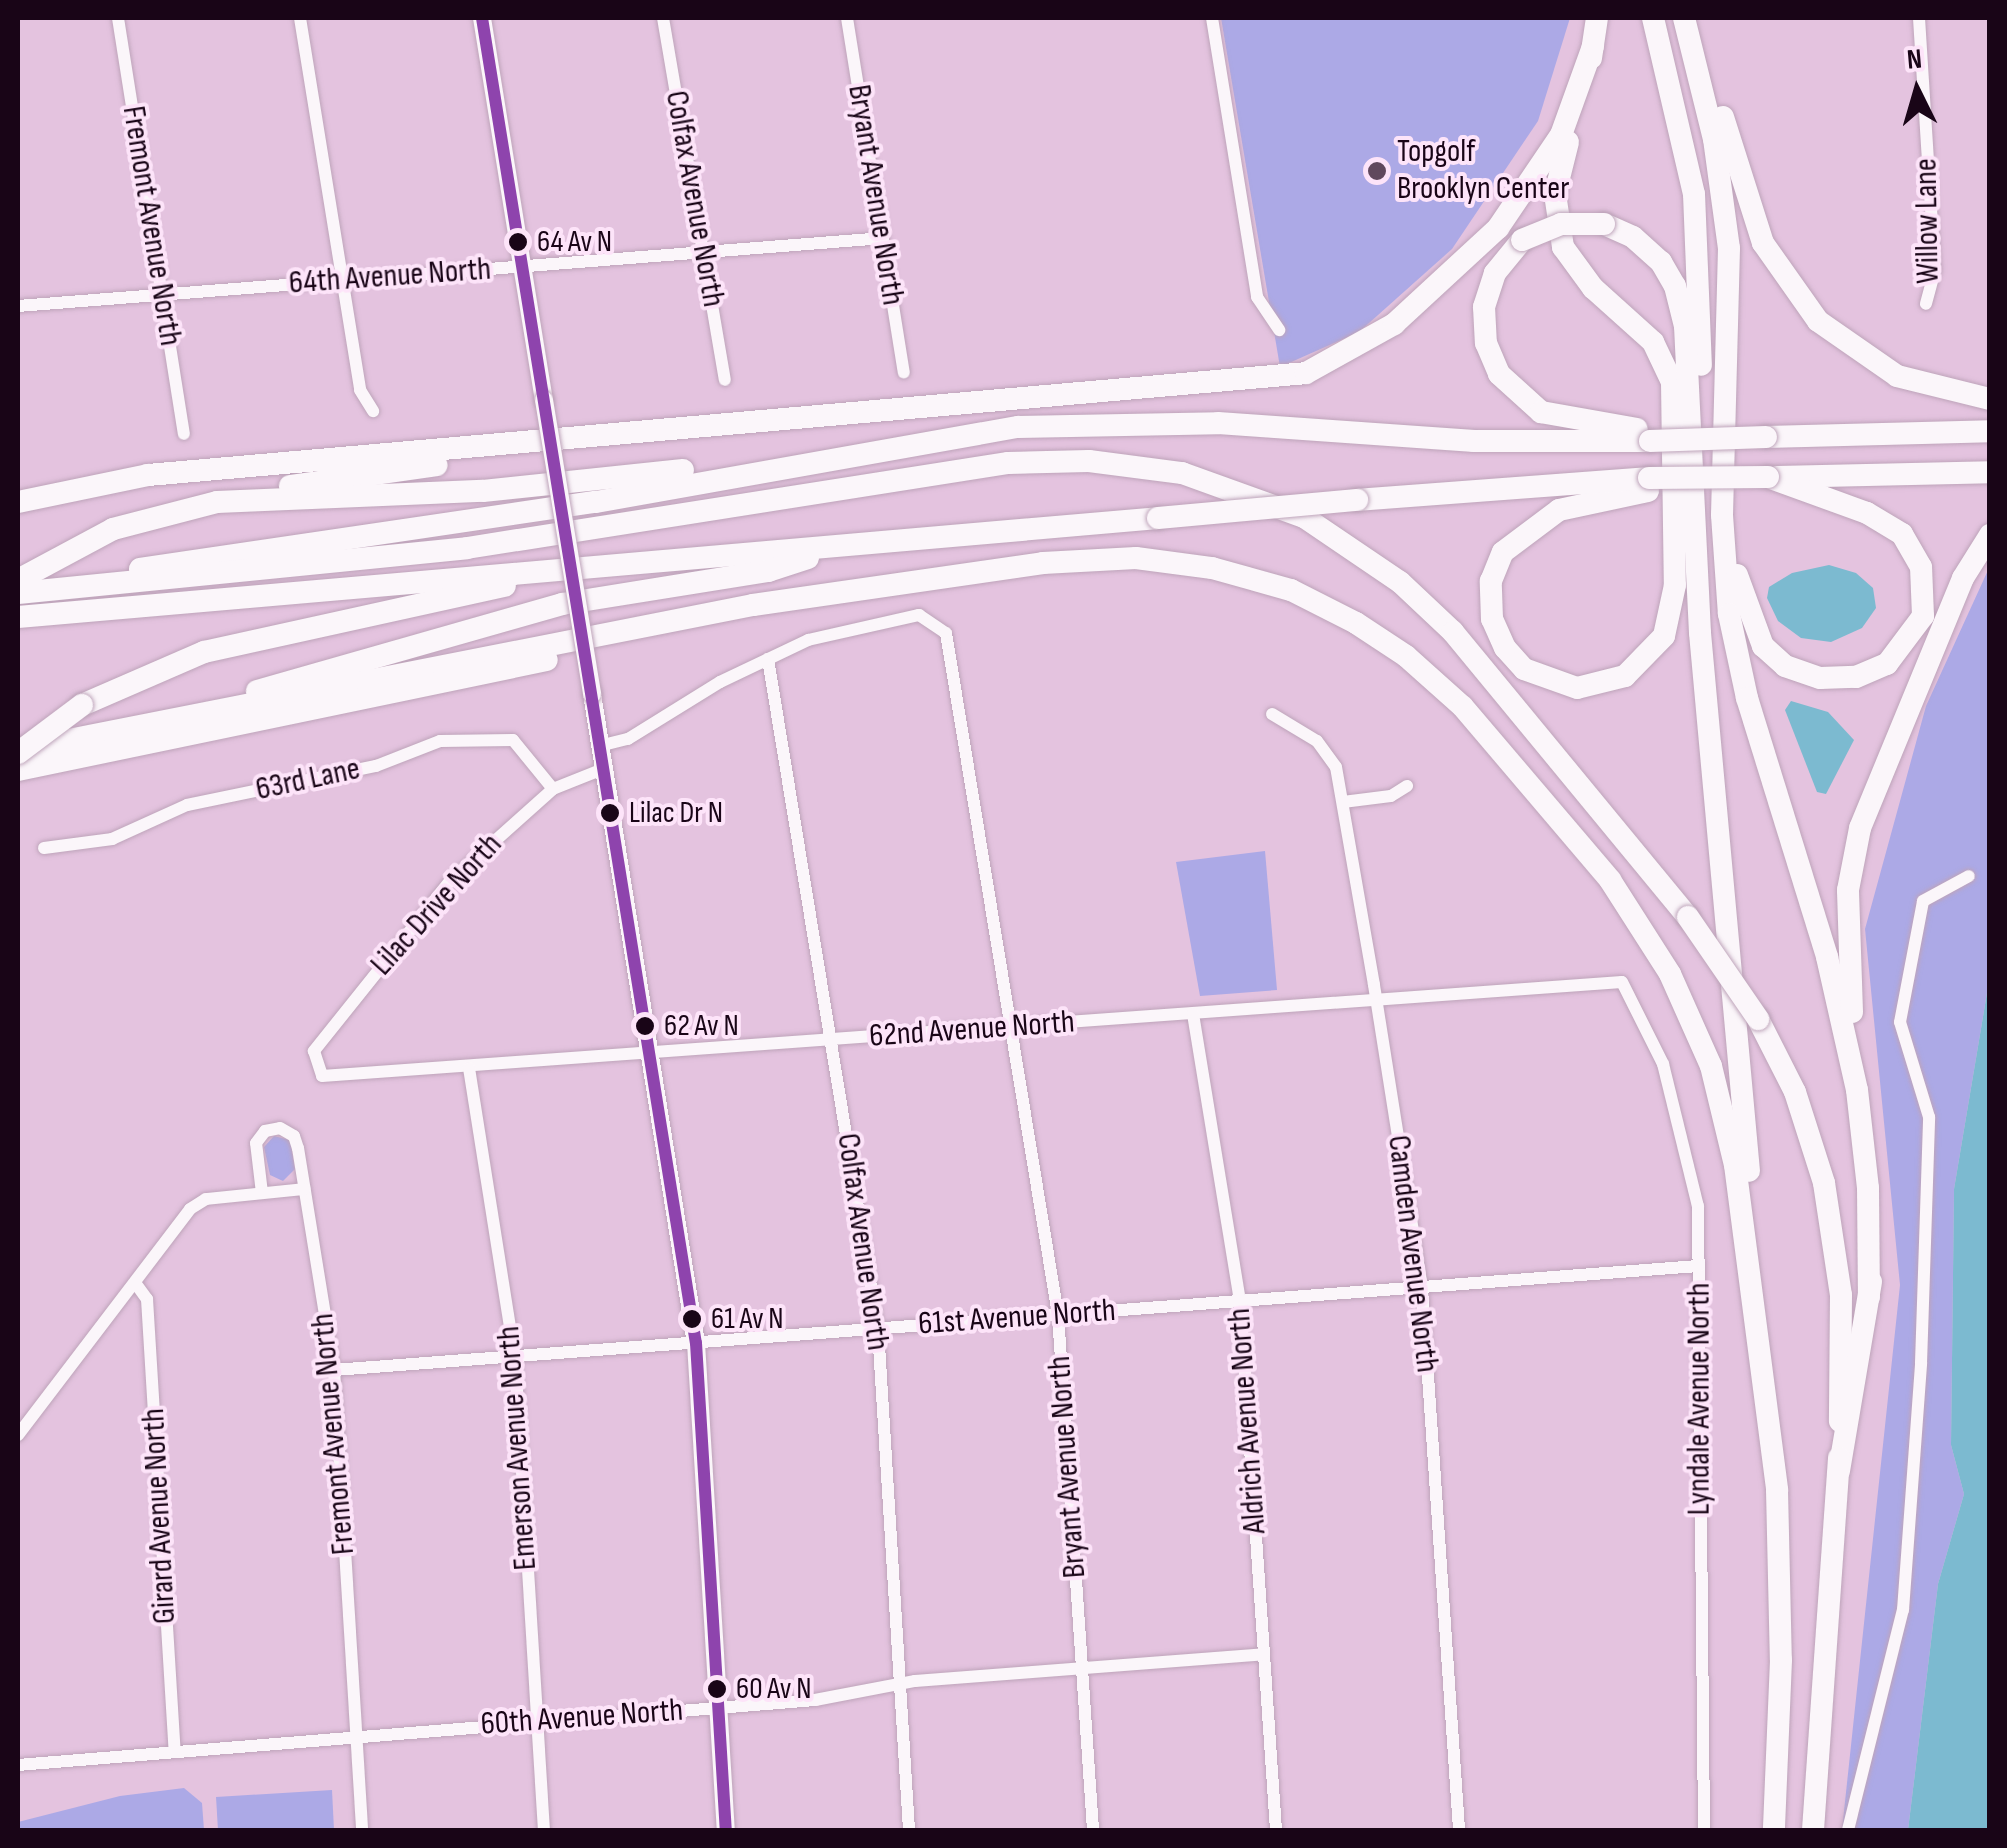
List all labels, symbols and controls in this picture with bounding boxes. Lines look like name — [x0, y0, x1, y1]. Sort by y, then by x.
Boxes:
north arrow — [1867, 40, 1967, 140]
text: N — [1905, 43, 1923, 77]
street label: Bryant Avenue North — [839, 82, 911, 308]
street label: Colfax Avenue North — [656, 88, 732, 310]
street label: Fremont Avenue North — [113, 103, 189, 349]
place label: Topgolf Brooklyn Center — [1397, 134, 1569, 209]
street label: Willow Lane — [1908, 158, 1948, 284]
marker: Topgolf Brooklyn Center — [1366, 160, 1388, 182]
place label: 64 Av N — [537, 224, 612, 260]
marker: 64 Av N — [508, 232, 528, 252]
street label: 64th Avenue North — [288, 251, 492, 303]
street label: 63rd Lane — [253, 750, 363, 810]
place label: Lilac Dr N — [629, 795, 723, 831]
marker: Lilac Dr N — [600, 803, 620, 823]
street label: Lilac Drive North — [363, 826, 511, 984]
street label: 62nd Avenue North — [868, 1004, 1076, 1056]
place label: 62 Av N — [664, 1008, 739, 1044]
marker: 62 Av N — [635, 1016, 655, 1036]
street label: Colfax Avenue North — [828, 1131, 896, 1353]
street label: Camden Avenue North — [1378, 1133, 1446, 1375]
street label: Lyndale Avenue North — [1681, 1283, 1719, 1515]
street label: 61st Avenue North — [917, 1292, 1117, 1344]
place label: 61 Av N — [711, 1301, 784, 1337]
street label: Aldrich Avenue North — [1221, 1307, 1275, 1535]
marker: 61 Av N — [682, 1309, 702, 1329]
street label: Fremont Avenue North — [304, 1312, 364, 1556]
street label: Emerson Avenue North — [490, 1325, 546, 1571]
street label: Bryant Avenue North — [1041, 1355, 1095, 1579]
street label: Girard Avenue North — [135, 1407, 185, 1625]
place label: 60 Av N — [736, 1671, 811, 1707]
marker: 60 Av N — [707, 1679, 727, 1699]
street label: 60th Avenue North — [480, 1692, 684, 1744]

